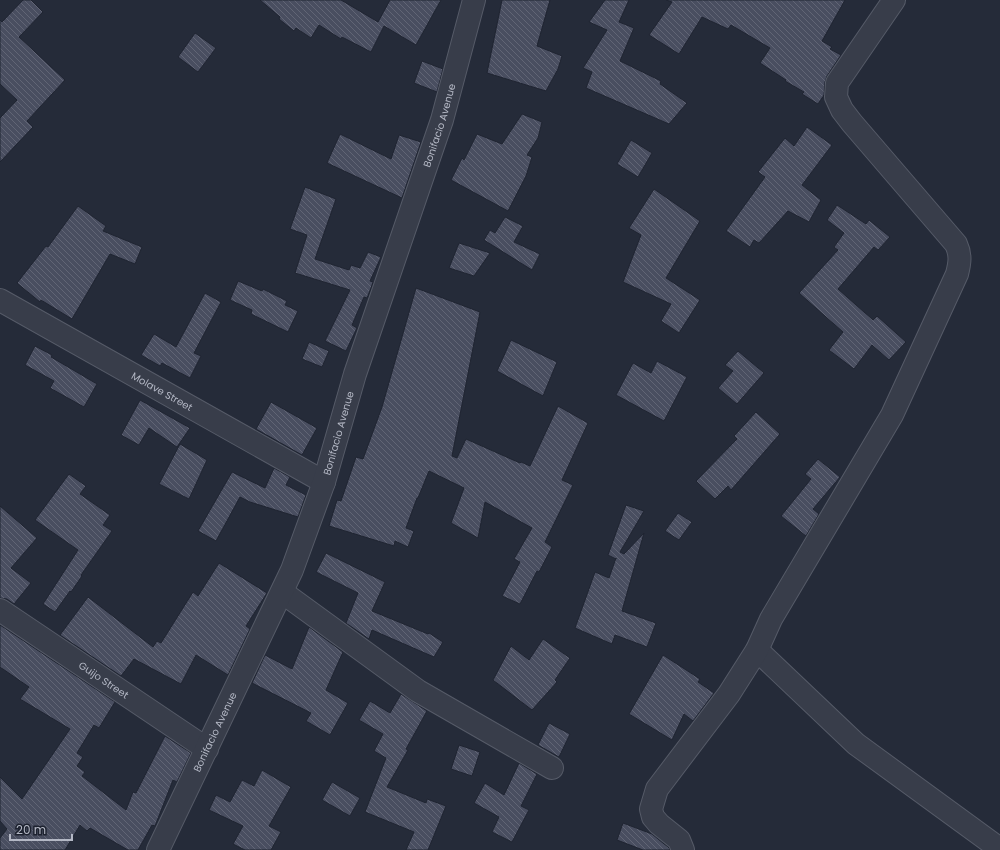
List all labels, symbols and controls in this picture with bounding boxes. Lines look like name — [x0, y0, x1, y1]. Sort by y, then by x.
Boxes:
street label: Bonifacio Avenue — [419, 82, 459, 169]
street label: Molave Street — [129, 368, 196, 415]
street label: Bonifacio Avenue — [319, 389, 358, 477]
street label: Guijo Street — [75, 658, 132, 703]
street label: Bonifacio Avenue — [190, 690, 240, 774]
scale bar — [10, 816, 72, 842]
text: 20 m — [16, 821, 46, 838]

